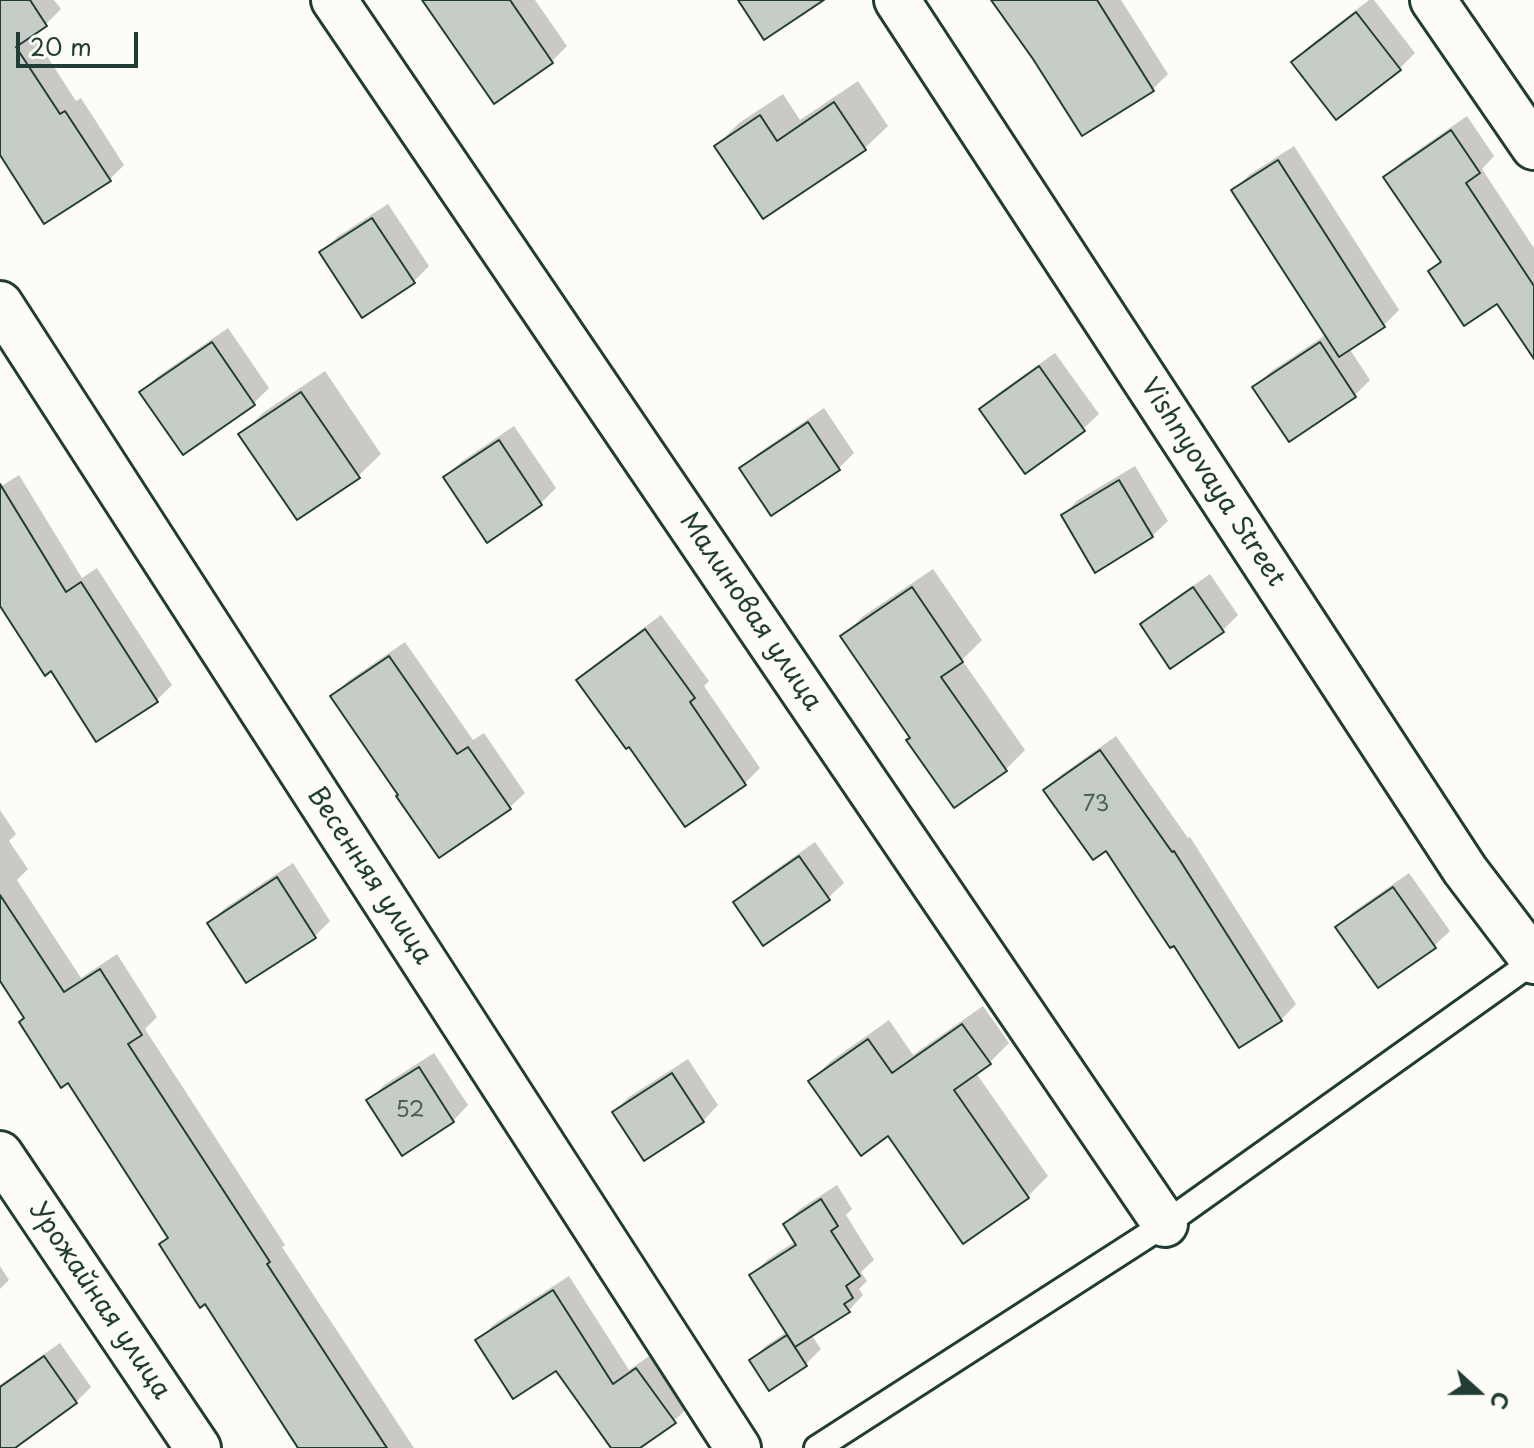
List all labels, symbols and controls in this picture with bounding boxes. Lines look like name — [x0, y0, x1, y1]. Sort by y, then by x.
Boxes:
scale bar — [20, 16, 142, 66]
text: 20 m — [30, 28, 92, 64]
street label: Vishnyovaya Street — [1133, 373, 1291, 593]
street label: Малиновая улица — [672, 507, 828, 717]
street label: Весенняя улица — [300, 781, 438, 971]
house number: 73 — [1083, 792, 1109, 818]
house number: 52 — [395, 1098, 425, 1124]
street label: Урожайная улица — [21, 1196, 177, 1406]
north arrow — [1438, 1352, 1518, 1432]
text: С — [1483, 1387, 1519, 1414]

